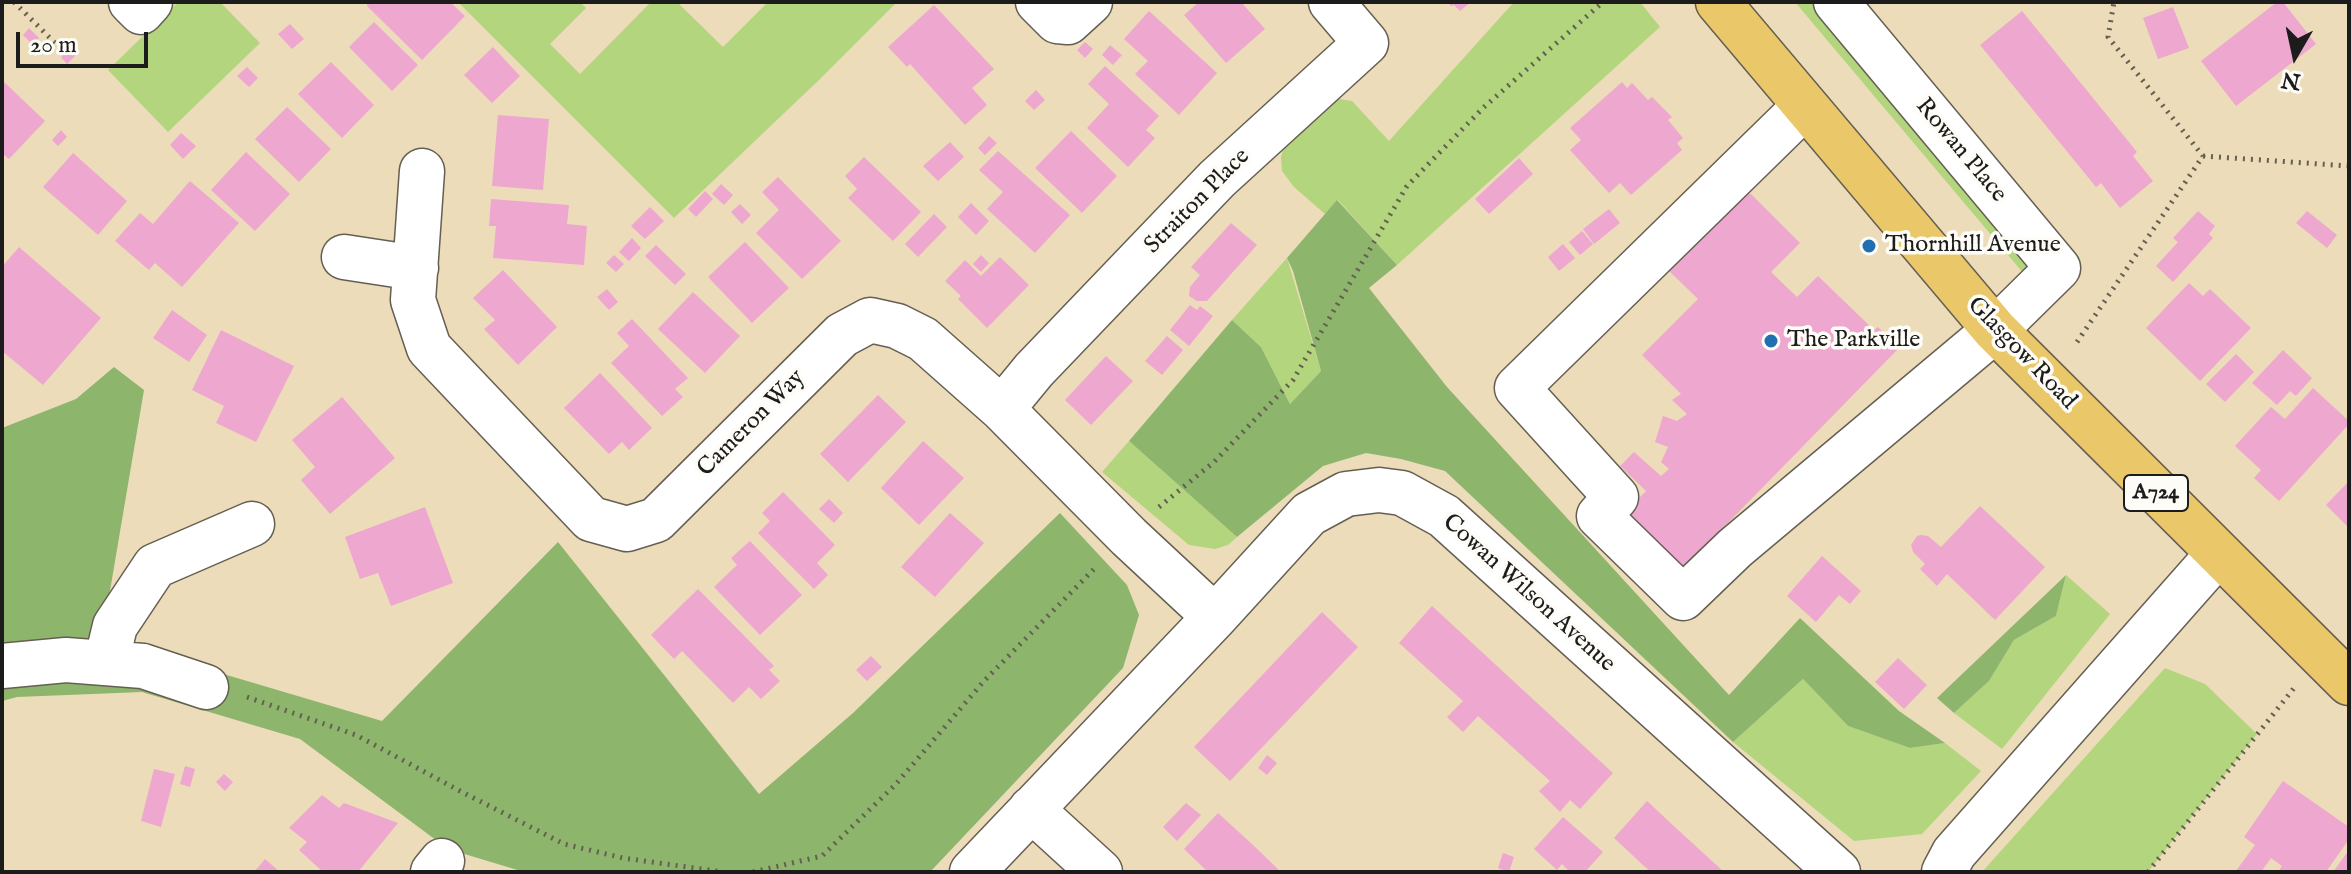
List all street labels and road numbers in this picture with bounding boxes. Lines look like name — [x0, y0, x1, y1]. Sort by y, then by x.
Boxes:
street label: Rowan Place — [1908, 93, 2012, 209]
street label: Straiton Place — [1139, 143, 1257, 261]
street label: Glasgow Road — [1960, 292, 2082, 416]
street label: Cameron Way — [692, 364, 812, 484]
road number: A724 — [2124, 475, 2188, 511]
street label: Cowan Wilson Avenue — [1436, 509, 1620, 679]

